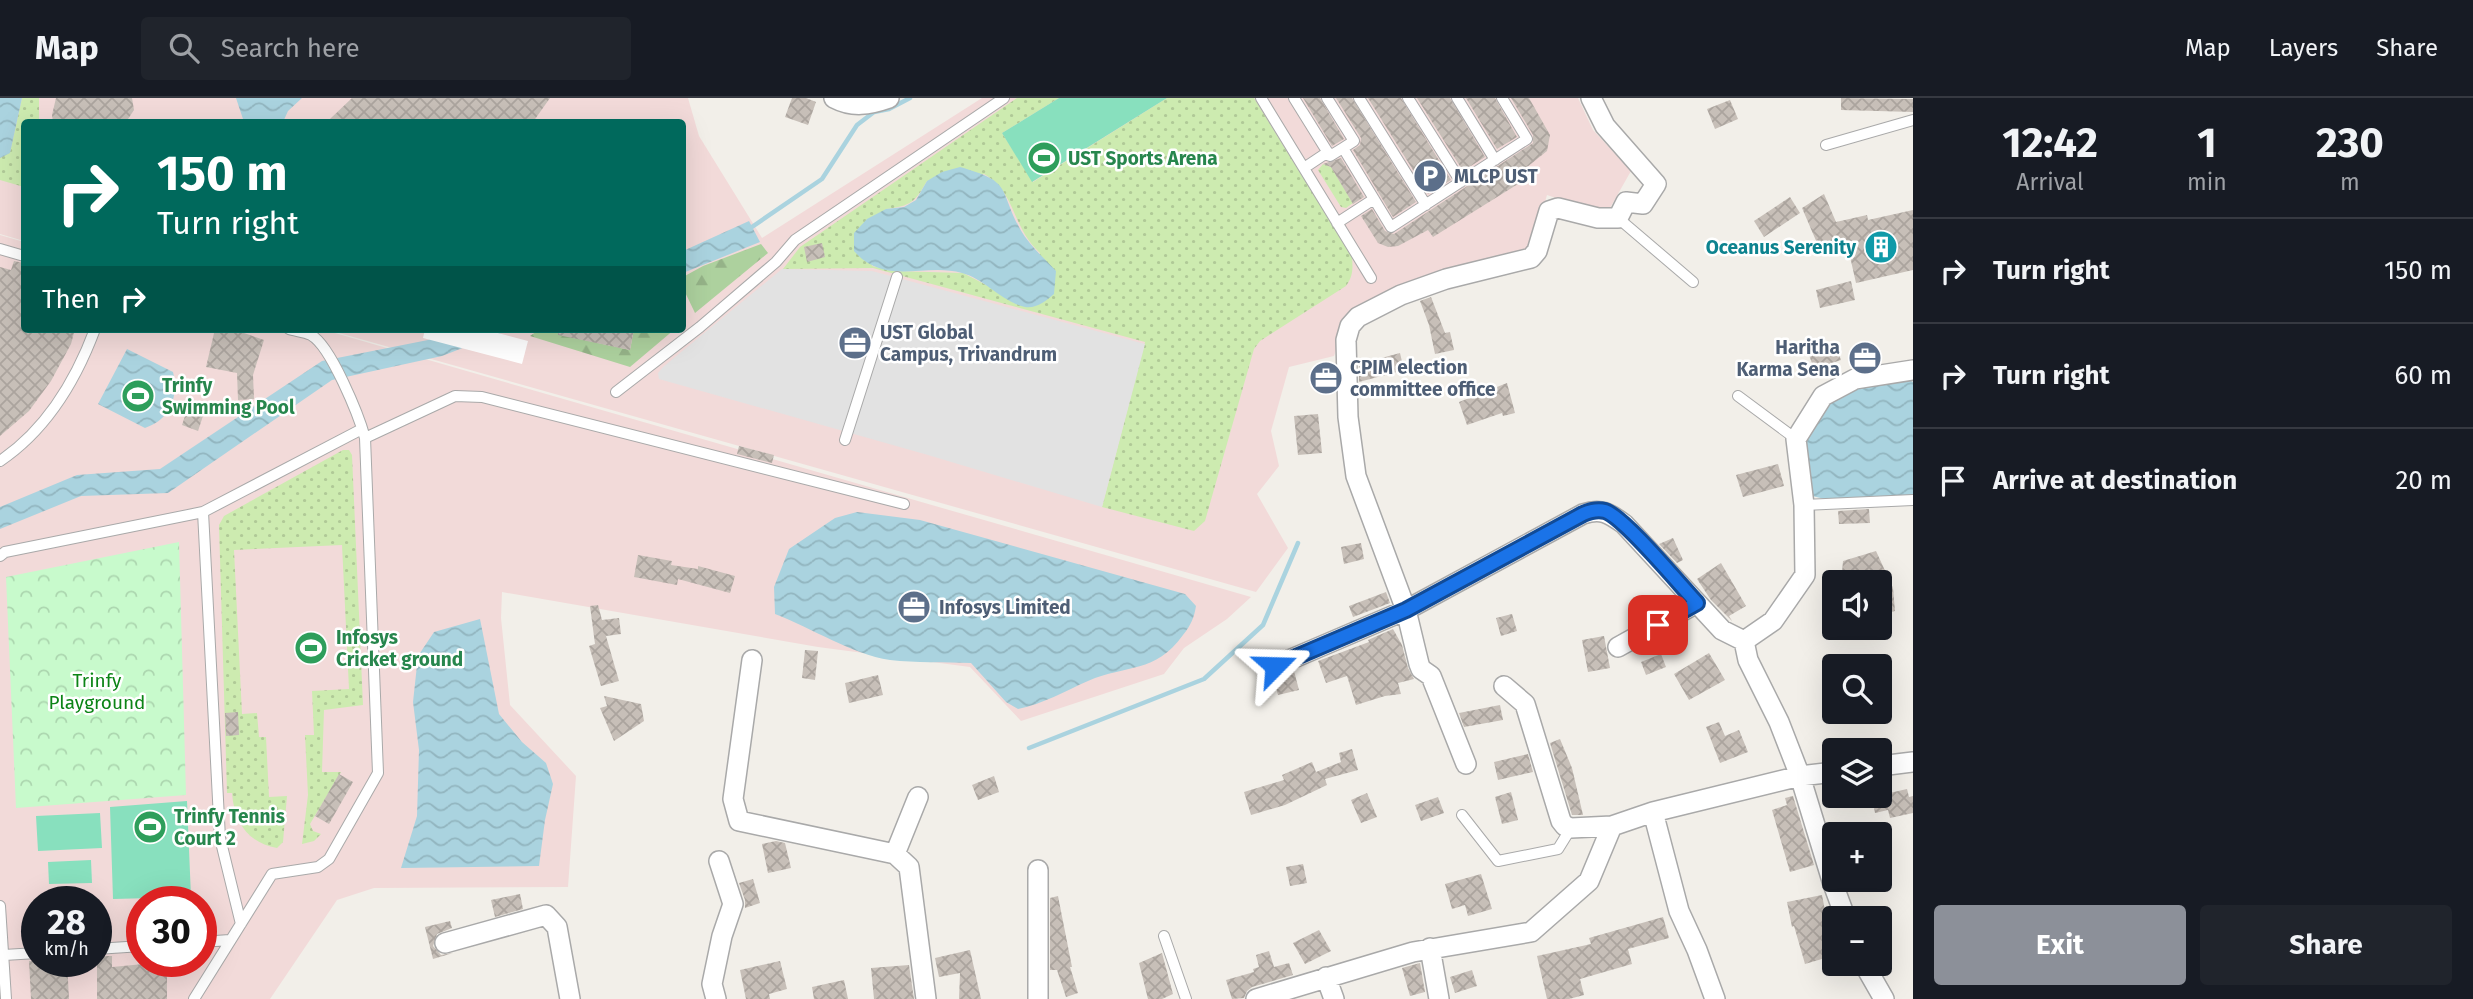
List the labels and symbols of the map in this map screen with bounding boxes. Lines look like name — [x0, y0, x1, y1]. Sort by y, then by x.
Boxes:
sports icon: UST Sports Arena — [1025, 139, 1063, 177]
place label: UST Sports Arena — [1068, 147, 1218, 170]
parking icon: MLCP UST — [1411, 157, 1449, 195]
place label: MLCP UST — [1454, 165, 1538, 188]
building icon: Oceanus Serenity — [1862, 228, 1900, 266]
place label: Oceanus Serenity — [1706, 236, 1856, 259]
place label: UST Global Campus, Trivandrum — [880, 321, 1057, 366]
office icon: UST Global Campus, Trivandrum — [836, 324, 874, 362]
place label: Haritha Karma Sena — [1736, 336, 1840, 381]
office icon: Haritha Karma Sena — [1846, 339, 1884, 377]
place label: CPIM election committee office — [1350, 356, 1496, 401]
office icon: CPIM election committee office — [1307, 359, 1345, 397]
place label: Trinfy Swimming Pool — [162, 374, 295, 419]
sports icon: Trinfy Swimming Pool — [119, 377, 157, 415]
office icon: Infosys Limited — [895, 588, 933, 626]
pin — [1628, 595, 1688, 655]
place label: Infosys Limited — [939, 596, 1071, 619]
place label: Infosys Cricket ground — [336, 626, 463, 671]
sports icon: Infosys Cricket ground — [292, 629, 330, 667]
position arrow — [1238, 629, 1312, 703]
park label: Trinfy Playground — [49, 669, 145, 714]
place label: Trinfy Tennis Court 2 — [174, 805, 285, 850]
sports icon: Trinfy Tennis Court 2 — [131, 808, 169, 846]
speed limit sign: 30 — [126, 886, 217, 977]

